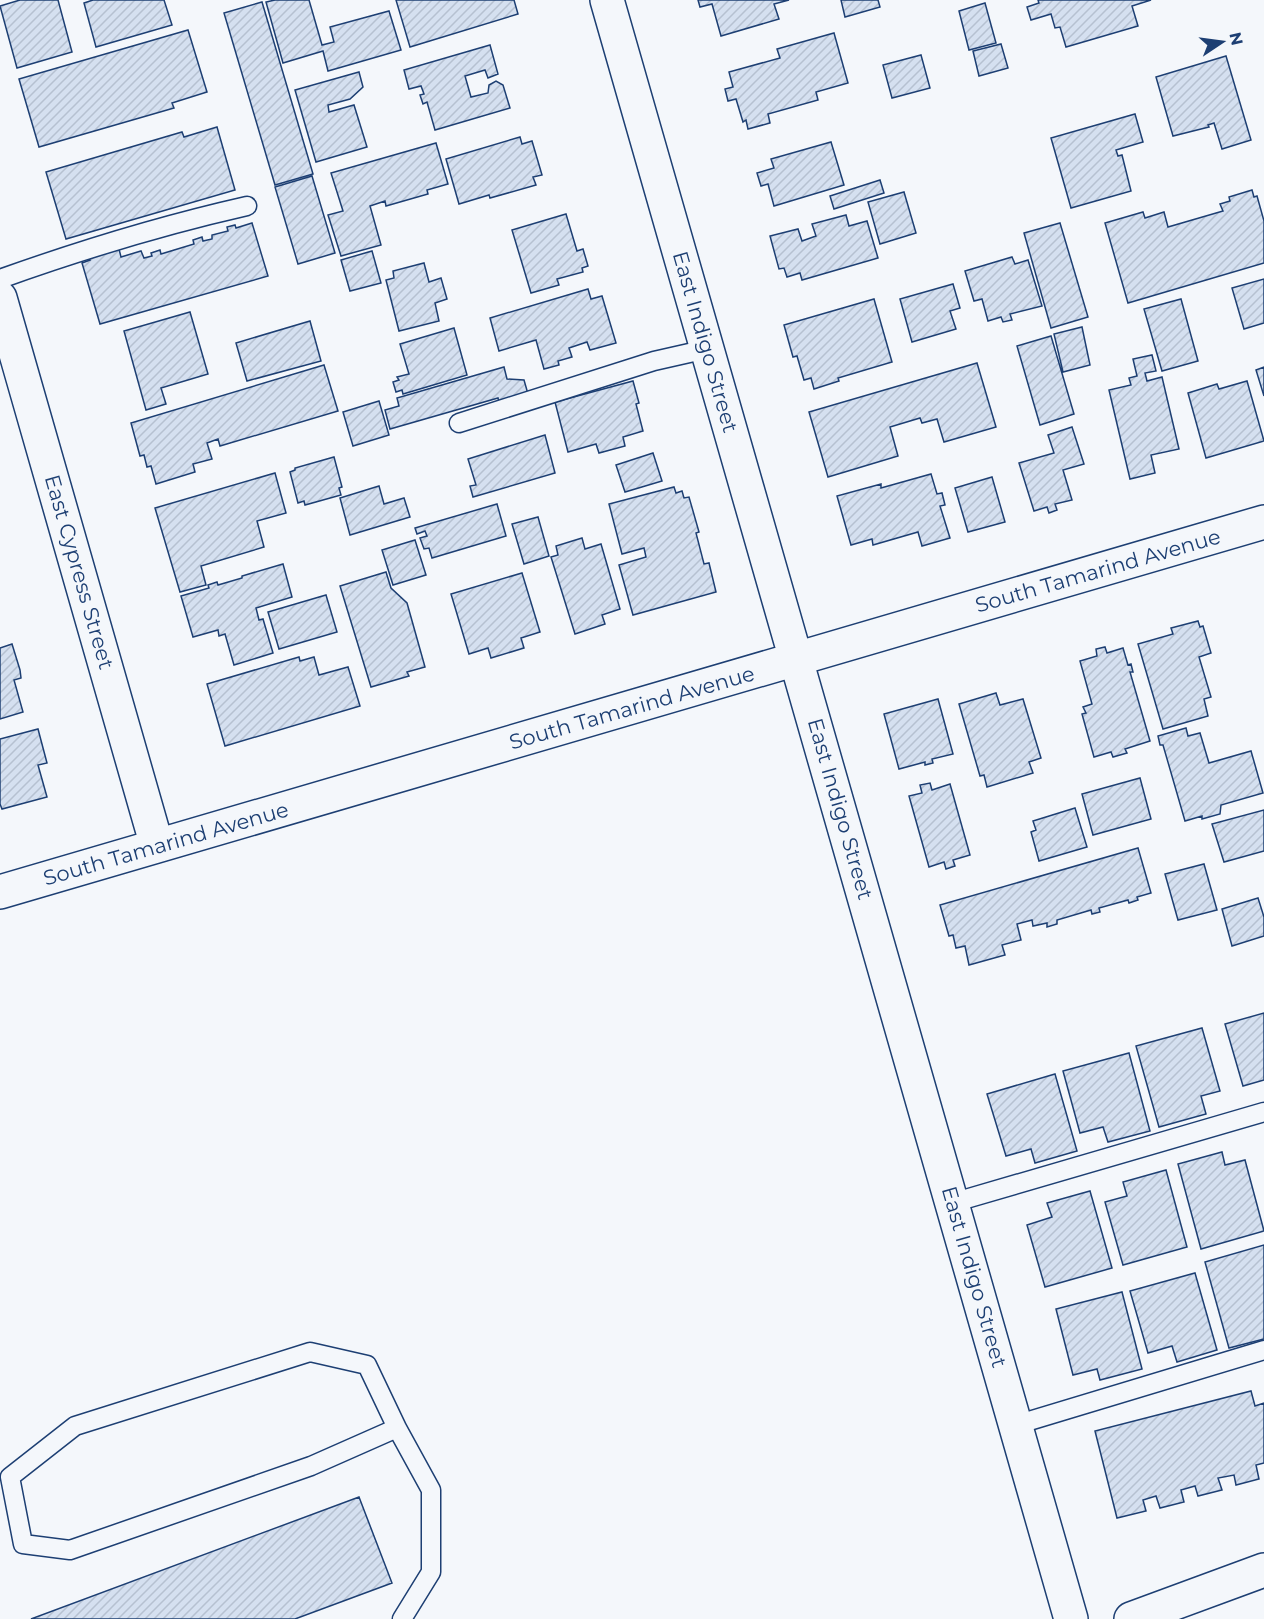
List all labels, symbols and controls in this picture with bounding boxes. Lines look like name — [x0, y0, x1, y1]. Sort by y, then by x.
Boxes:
north arrow — [1192, 12, 1252, 72]
text: N — [1225, 30, 1247, 47]
street label: East Indigo Street — [668, 248, 743, 435]
street label: East Cypress Street — [40, 472, 119, 672]
street label: South Tamarind Avenue — [972, 523, 1223, 618]
street label: South Tamarind Avenue — [506, 660, 757, 755]
street label: East Indigo Street — [803, 715, 878, 902]
street label: South Tamarind Avenue — [40, 796, 291, 891]
street label: East Indigo Street — [937, 1183, 1012, 1370]

